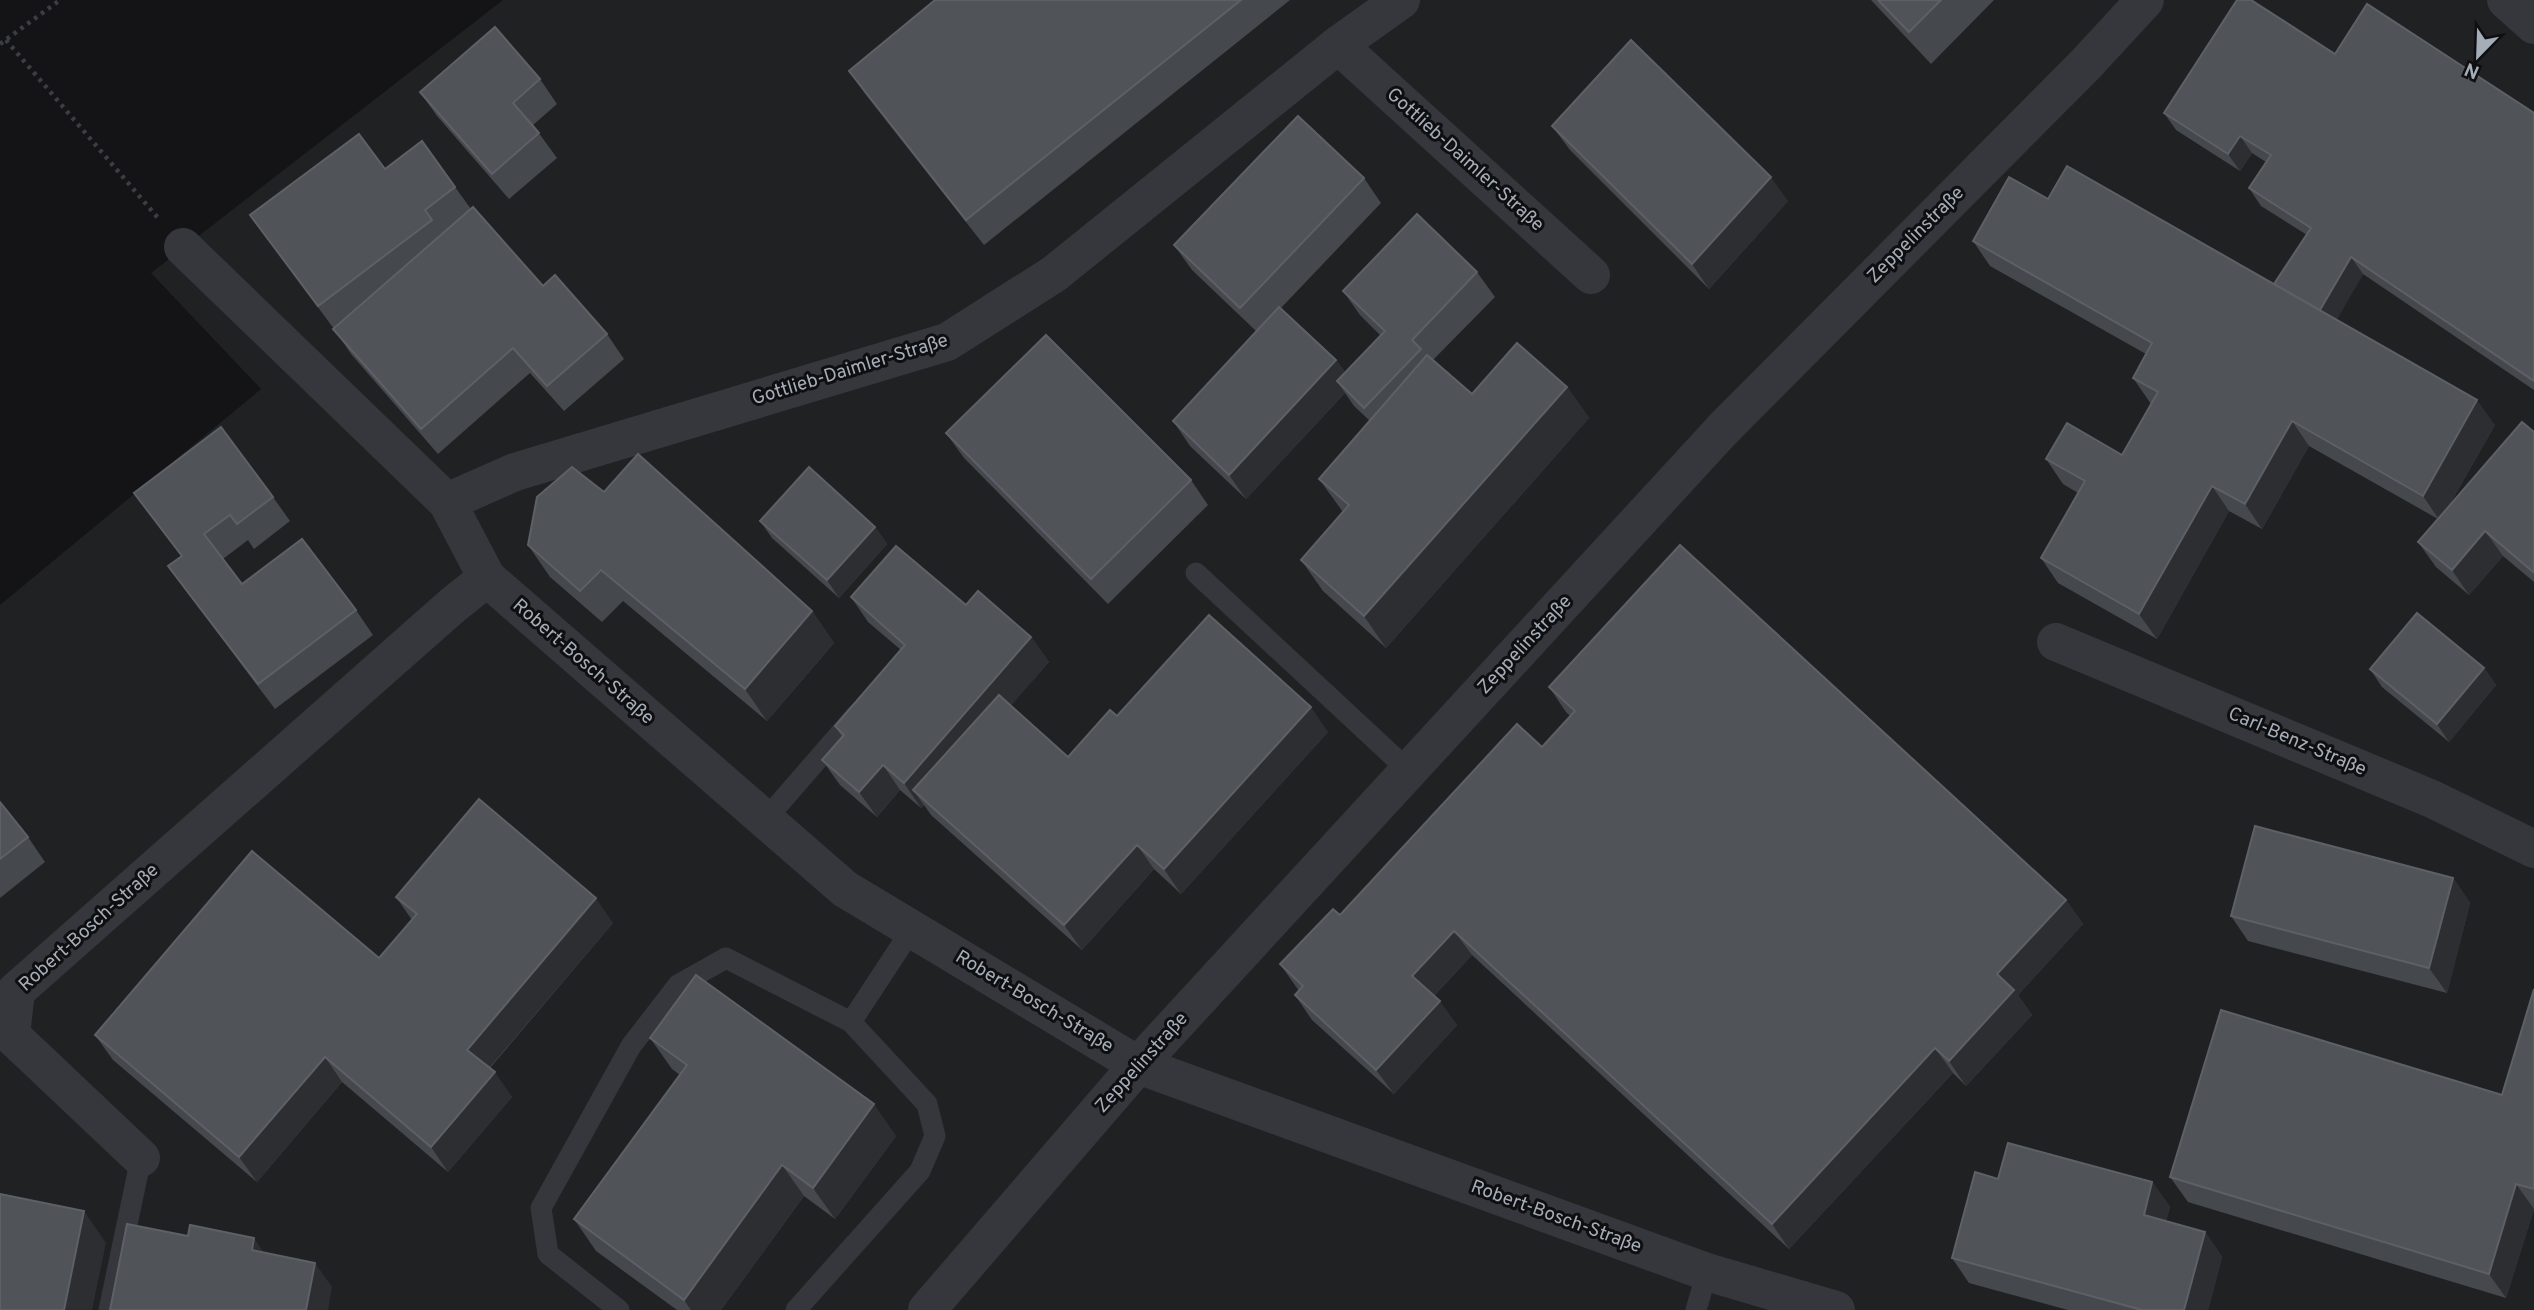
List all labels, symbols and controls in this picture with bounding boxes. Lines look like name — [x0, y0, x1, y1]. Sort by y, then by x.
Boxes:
north arrow — [2443, 21, 2513, 91]
text: N — [2461, 56, 2483, 84]
street label: Gottlieb-Daimler-Straße — [1381, 83, 1549, 237]
street label: Zeppelinstraße — [1862, 181, 1970, 289]
street label: Gottlieb-Daimler-Straße — [749, 329, 951, 411]
street label: Zeppelinstraße — [1473, 590, 1577, 700]
street label: Robert-Bosch-Straße — [507, 594, 659, 730]
street label: Carl-Benz-Straße — [2224, 702, 2370, 782]
street label: Robert-Bosch-Straße — [14, 859, 164, 997]
street label: Robert-Bosch-Straße — [951, 945, 1117, 1059]
street label: Zeppelinstraße — [1090, 1008, 1194, 1118]
street label: Robert-Bosch-Straße — [1467, 1175, 1645, 1259]

